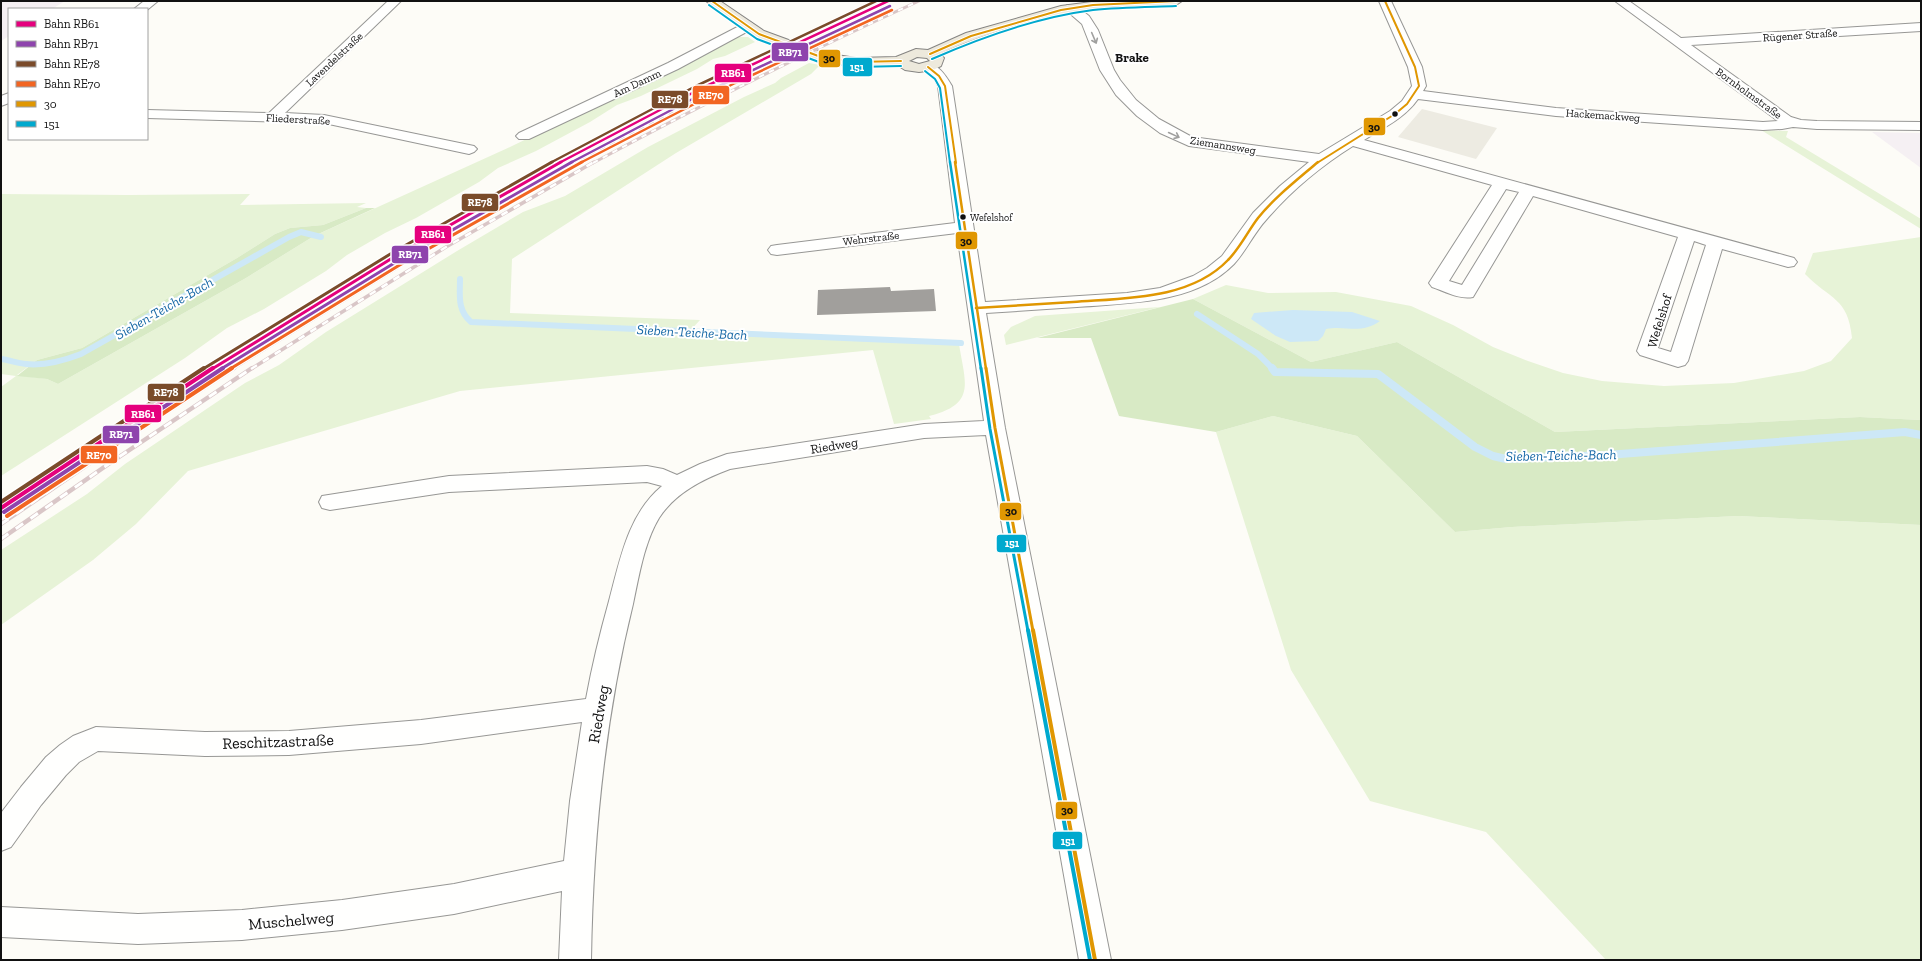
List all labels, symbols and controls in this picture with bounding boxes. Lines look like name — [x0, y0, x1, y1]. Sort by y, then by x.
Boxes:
legend — [8, 8, 148, 140]
text: Bahn RB61 — [44, 17, 99, 31]
street label: Rügener Straße — [1762, 26, 1838, 45]
street label: Lavendelstraße — [303, 30, 366, 89]
one-way arrow — [1091, 31, 1098, 43]
text: Bahn RB71 — [44, 37, 99, 51]
line badge: RB71 — [771, 42, 809, 62]
text: RB71 — [778, 46, 802, 59]
line badge: 30 — [818, 49, 841, 68]
district label: Brake — [1115, 50, 1150, 65]
text: 30 — [823, 52, 835, 65]
text: Bahn RE78 — [44, 57, 100, 71]
line badge: 151 — [842, 57, 873, 77]
text: 151 — [850, 61, 865, 74]
line badge: RB61 — [714, 63, 752, 83]
street label: Bornholmstraße — [1713, 65, 1784, 122]
street label: Am Damm — [611, 67, 664, 100]
text: RB61 — [721, 67, 746, 80]
text: Bahn RE70 — [44, 77, 100, 91]
line badge: RE70 — [692, 85, 730, 105]
text: RE70 — [698, 89, 724, 102]
line badge: RE78 — [651, 90, 689, 109]
text: RE78 — [658, 93, 683, 106]
text: 30 — [44, 97, 57, 111]
street label: Hackemackweg — [1565, 106, 1641, 125]
unlabelled marker — [1390, 109, 1400, 119]
street label: Fliederstraße — [266, 111, 330, 128]
text: 151 — [44, 117, 60, 131]
line badge: 30 — [1363, 117, 1386, 136]
text: 30 — [1368, 121, 1380, 134]
one-way arrow — [1168, 132, 1180, 139]
street label: Ziemannsweg — [1189, 134, 1257, 157]
line badge: RE78 — [461, 193, 499, 212]
text: RE78 — [468, 196, 493, 209]
marker: Wefelshof — [958, 212, 968, 222]
place label: Wefelshof — [970, 212, 1013, 224]
line badge: RB61 — [414, 225, 452, 244]
text: RB61 — [421, 228, 446, 241]
street label: Wehrstraße — [842, 229, 900, 248]
line badge: 30 — [955, 231, 978, 250]
text: 30 — [960, 235, 972, 248]
line badge: RB71 — [391, 245, 429, 264]
text: RB71 — [398, 248, 422, 261]
water label: Sieben-Teiche-Bach — [112, 273, 216, 343]
street label: Wefelshof — [1644, 292, 1675, 350]
water label: Sieben-Teiche-Bach — [636, 321, 748, 344]
line badge: RE78 — [147, 383, 185, 402]
text: RE78 — [154, 386, 179, 399]
line badge: RB61 — [124, 404, 162, 423]
text: RB61 — [131, 408, 156, 421]
line badge: RB71 — [102, 425, 140, 444]
text: RB71 — [109, 428, 133, 441]
street label: Riedweg — [809, 434, 859, 457]
line badge: RE70 — [80, 445, 118, 464]
water label: Sieben-Teiche-Bach — [1506, 446, 1617, 465]
text: RE70 — [86, 449, 112, 462]
line badge: 30 — [999, 502, 1022, 521]
text: 30 — [1005, 505, 1017, 518]
line badge: 151 — [996, 534, 1027, 553]
text: 151 — [1005, 537, 1020, 550]
street label: Riedweg — [584, 683, 613, 745]
street label: Reschitzastraße — [222, 730, 334, 753]
line badge: 30 — [1055, 801, 1078, 820]
text: 30 — [1061, 804, 1073, 817]
line badge: 151 — [1052, 831, 1083, 850]
text: 151 — [1061, 835, 1076, 848]
street label: Muschelweg — [247, 907, 335, 934]

